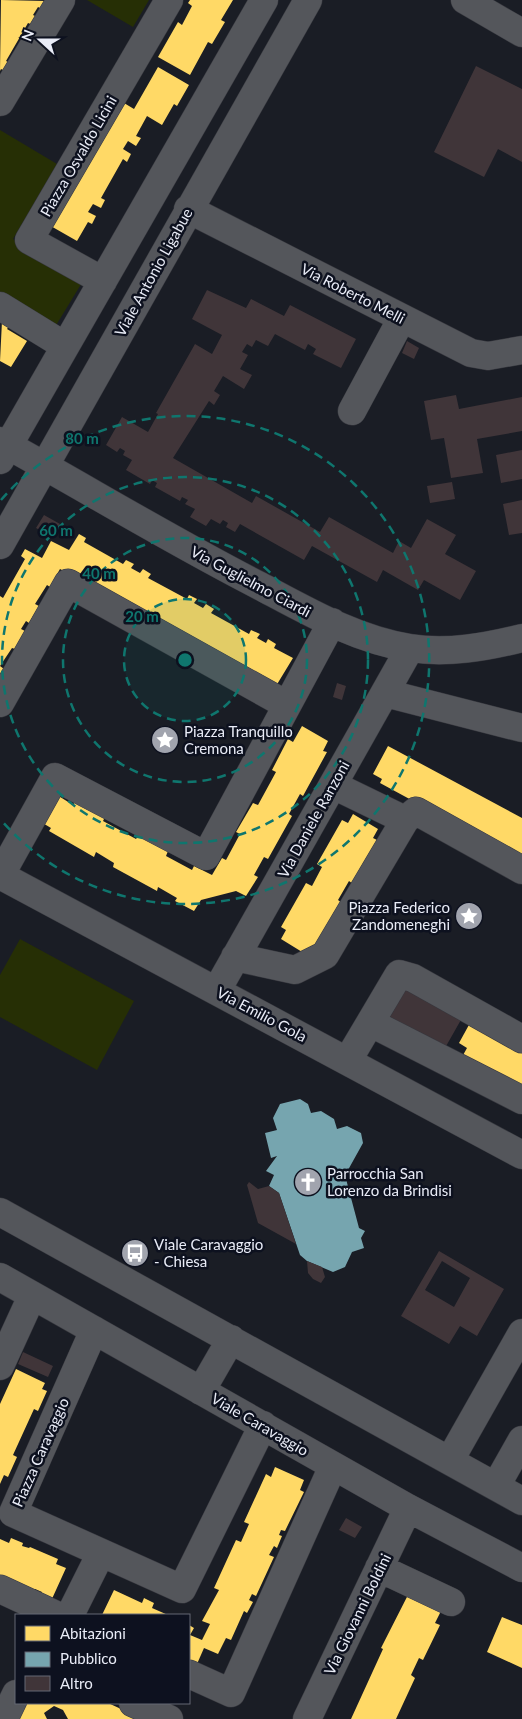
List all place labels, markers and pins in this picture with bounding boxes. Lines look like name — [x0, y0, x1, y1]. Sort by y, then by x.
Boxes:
centre of rings — [176, 651, 194, 669]
place label: Piazza Tranquillo Cremona — [184, 722, 293, 757]
place icon: Piazza Tranquillo Cremona — [150, 725, 180, 755]
place label: Piazza Federico Zandomeneghi — [348, 898, 450, 933]
place icon: Piazza Federico Zandomeneghi — [454, 901, 484, 931]
place label: Parrocchia San Lorenzo da Brindisi — [327, 1164, 452, 1199]
church icon: Parrocchia San Lorenzo da Brindisi — [293, 1167, 323, 1197]
place label: Viale Caravaggio - Chiesa — [154, 1235, 263, 1270]
bus stop icon: Viale Caravaggio - Chiesa — [120, 1238, 150, 1268]

